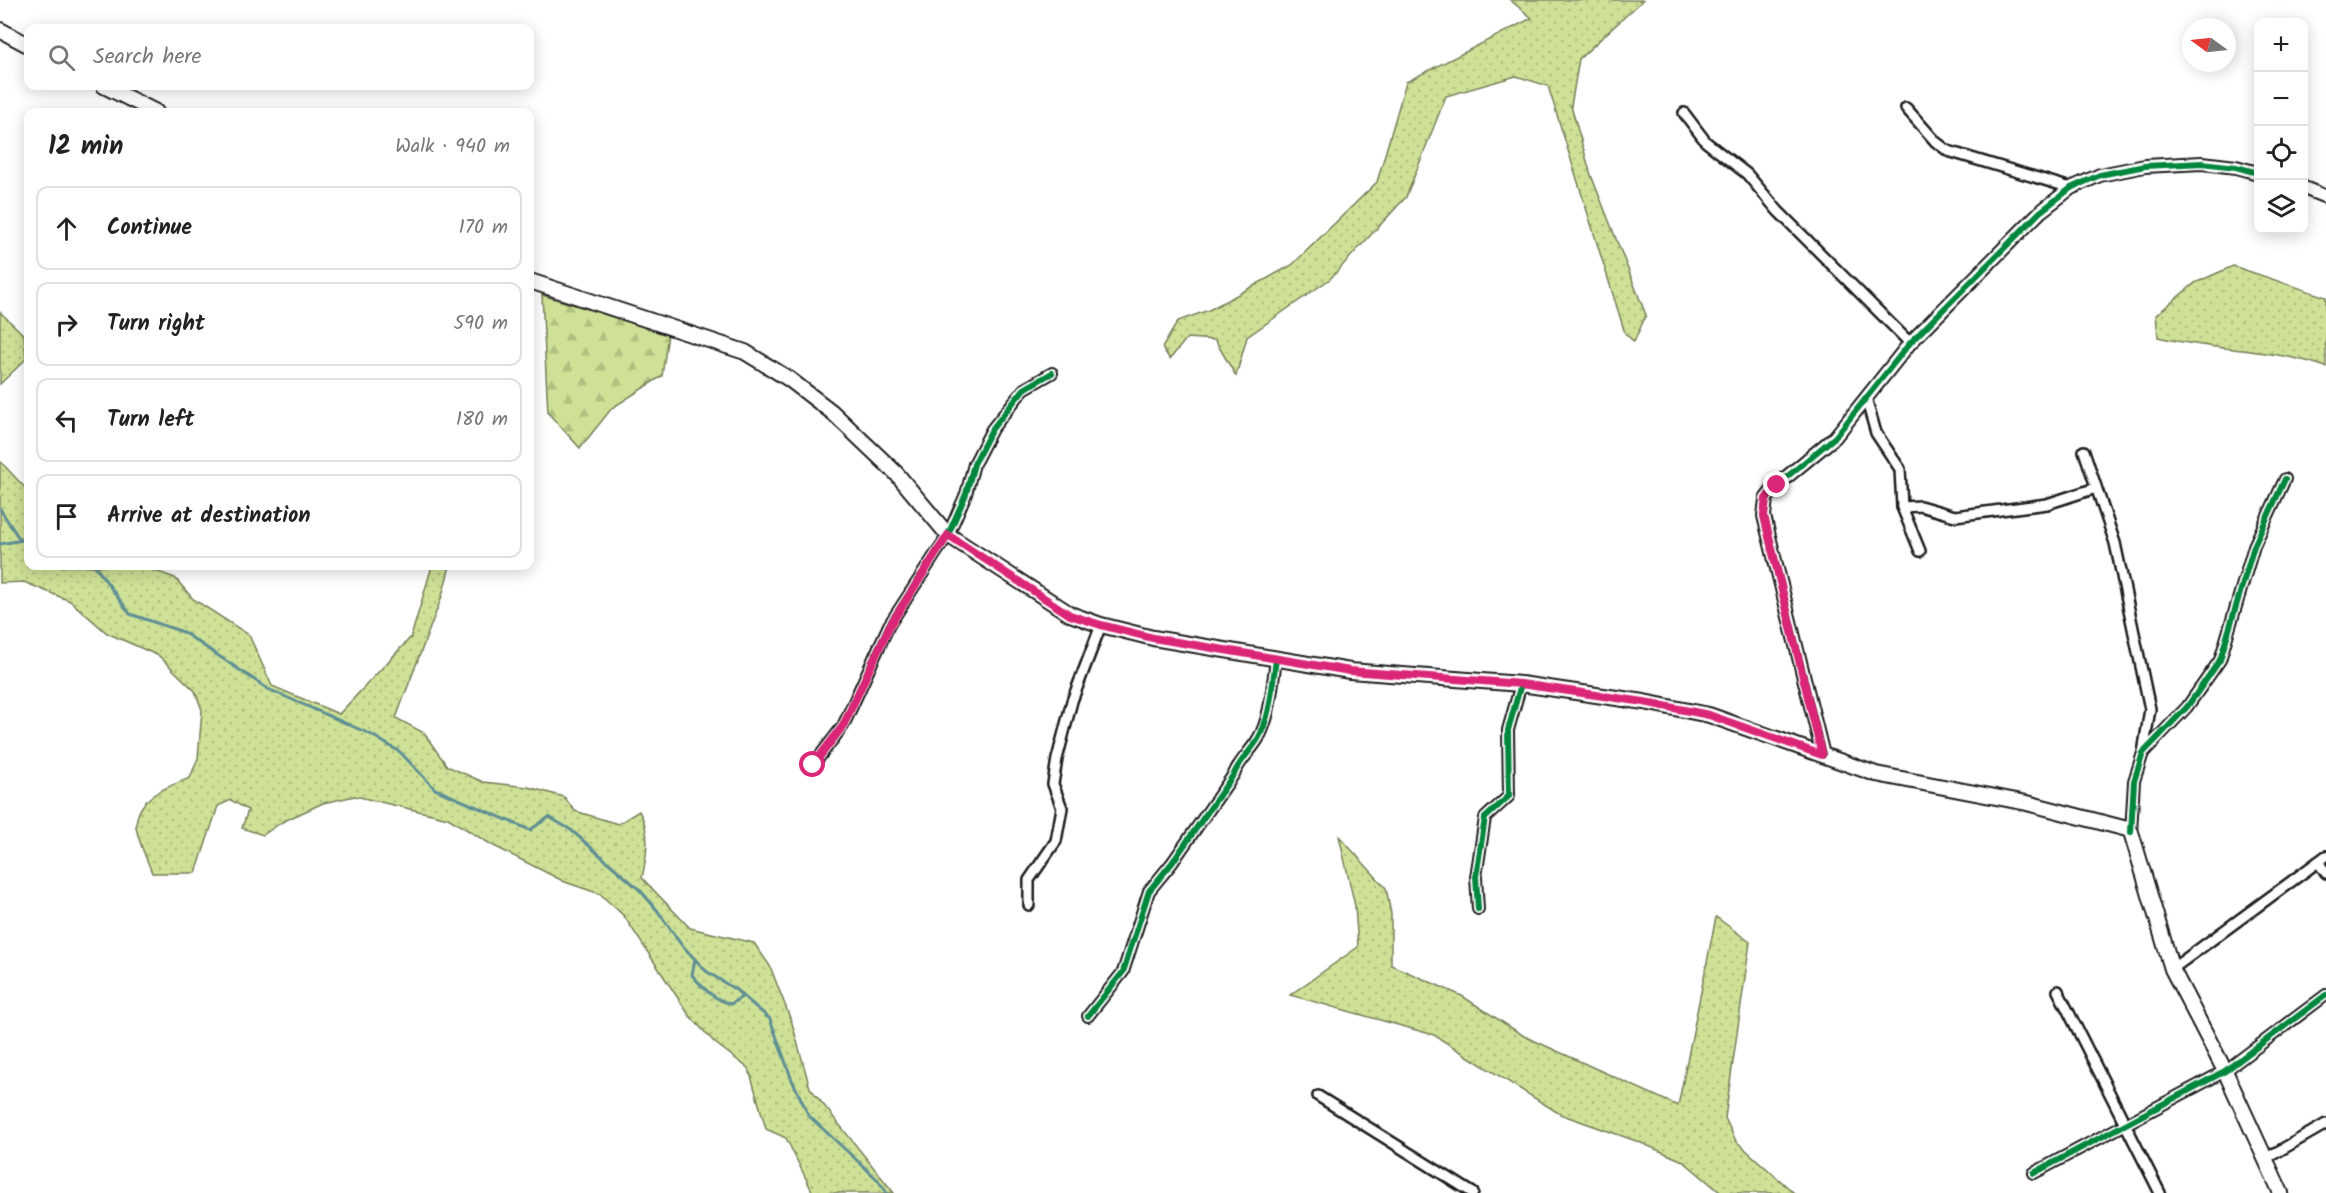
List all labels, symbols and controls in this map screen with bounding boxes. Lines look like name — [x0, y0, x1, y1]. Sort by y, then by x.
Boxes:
north arrow — [2182, 18, 2236, 72]
map controls — [2254, 18, 2308, 234]
button: + — [2254, 18, 2308, 72]
search box — [24, 24, 534, 90]
text: Search here — [93, 40, 201, 75]
icon: search — [45, 41, 78, 74]
button: − — [2254, 72, 2308, 126]
text: 12 min — [48, 126, 123, 168]
button: locate — [2254, 126, 2308, 180]
text: Walk · 940 m — [395, 131, 510, 163]
button: layers — [2254, 180, 2308, 234]
text: Continue — [107, 211, 192, 246]
icon: ahead — [50, 212, 83, 245]
text: 170 m — [459, 212, 508, 244]
text: Turn right — [107, 307, 205, 342]
icon: right — [50, 308, 83, 341]
text: 590 m — [454, 308, 508, 340]
text: Turn left — [107, 403, 194, 438]
icon: left — [50, 404, 83, 437]
text: 180 m — [456, 404, 508, 436]
route end — [1763, 471, 1789, 497]
text: Arrive at destination — [107, 499, 310, 534]
icon: arrive — [50, 500, 83, 533]
route start — [799, 751, 825, 777]

